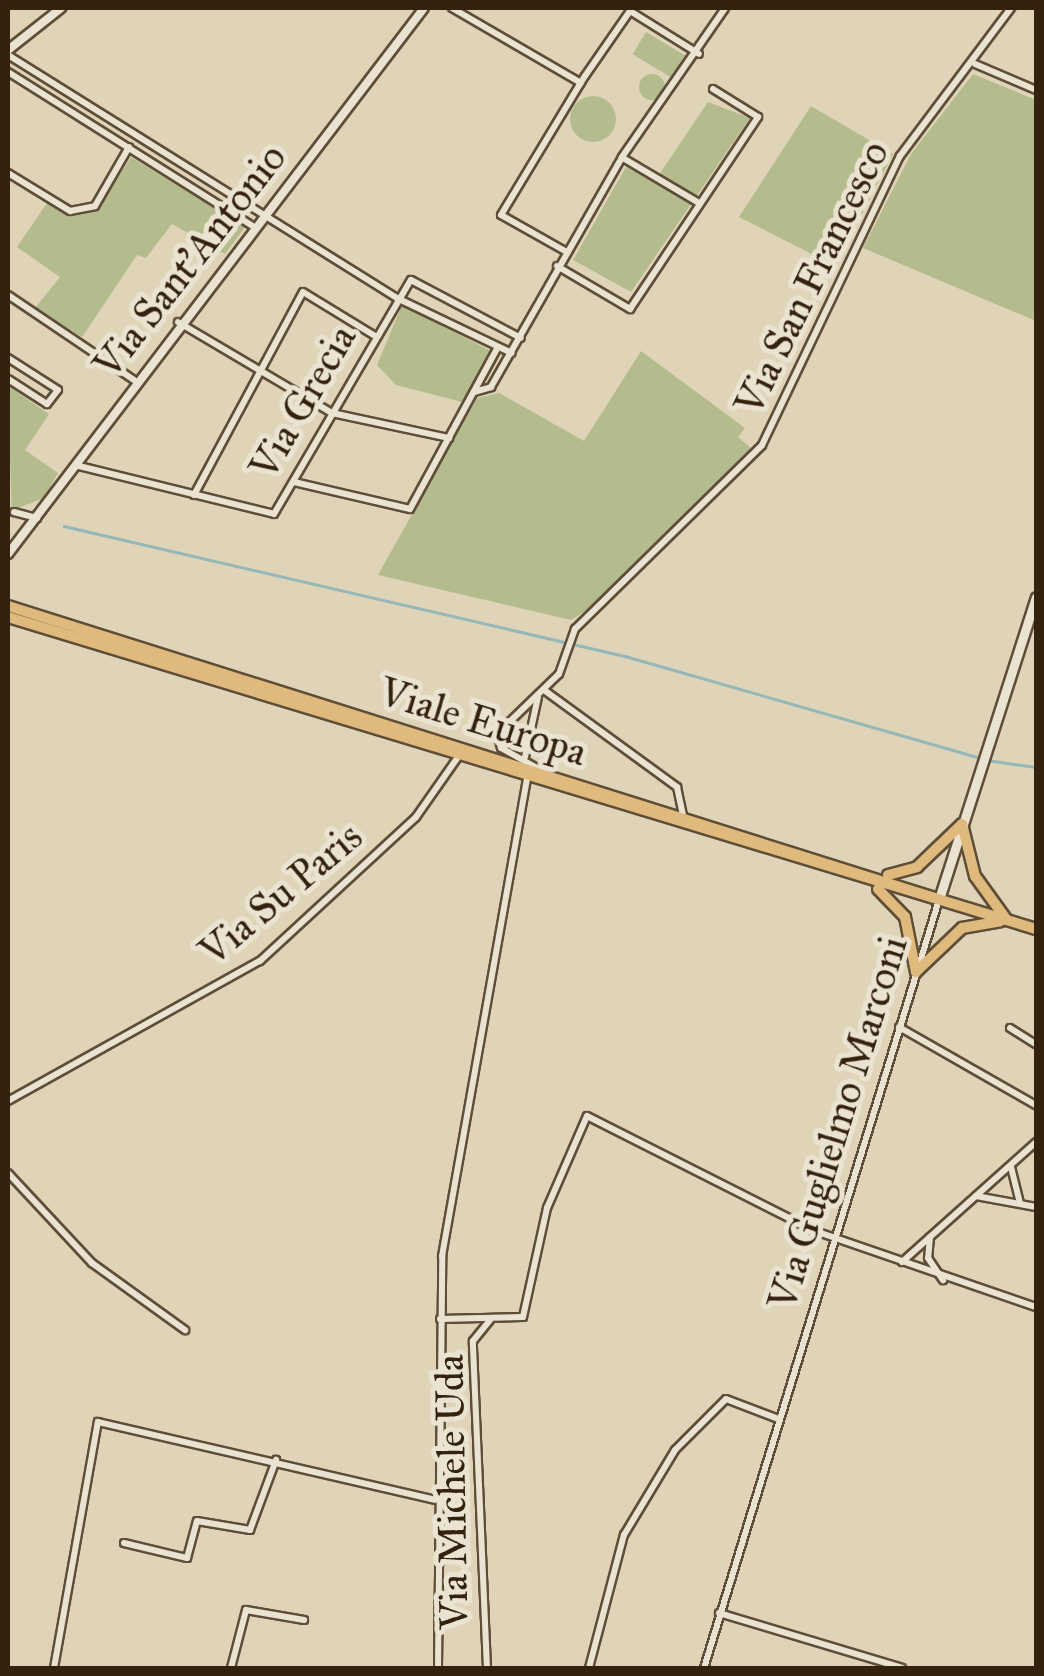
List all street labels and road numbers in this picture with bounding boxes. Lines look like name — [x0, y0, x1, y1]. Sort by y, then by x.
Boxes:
street label: Via San Francesco — [725, 133, 899, 423]
street label: Via Sant'Antonio — [84, 134, 296, 388]
street label: Via Grecia — [240, 317, 366, 487]
street label: Viale Europa — [374, 668, 592, 776]
street label: Via Su Paris — [190, 812, 372, 976]
street label: Via Guglielmo Marconi — [758, 930, 918, 1316]
street label: Via Michele Uda — [426, 1354, 478, 1630]

